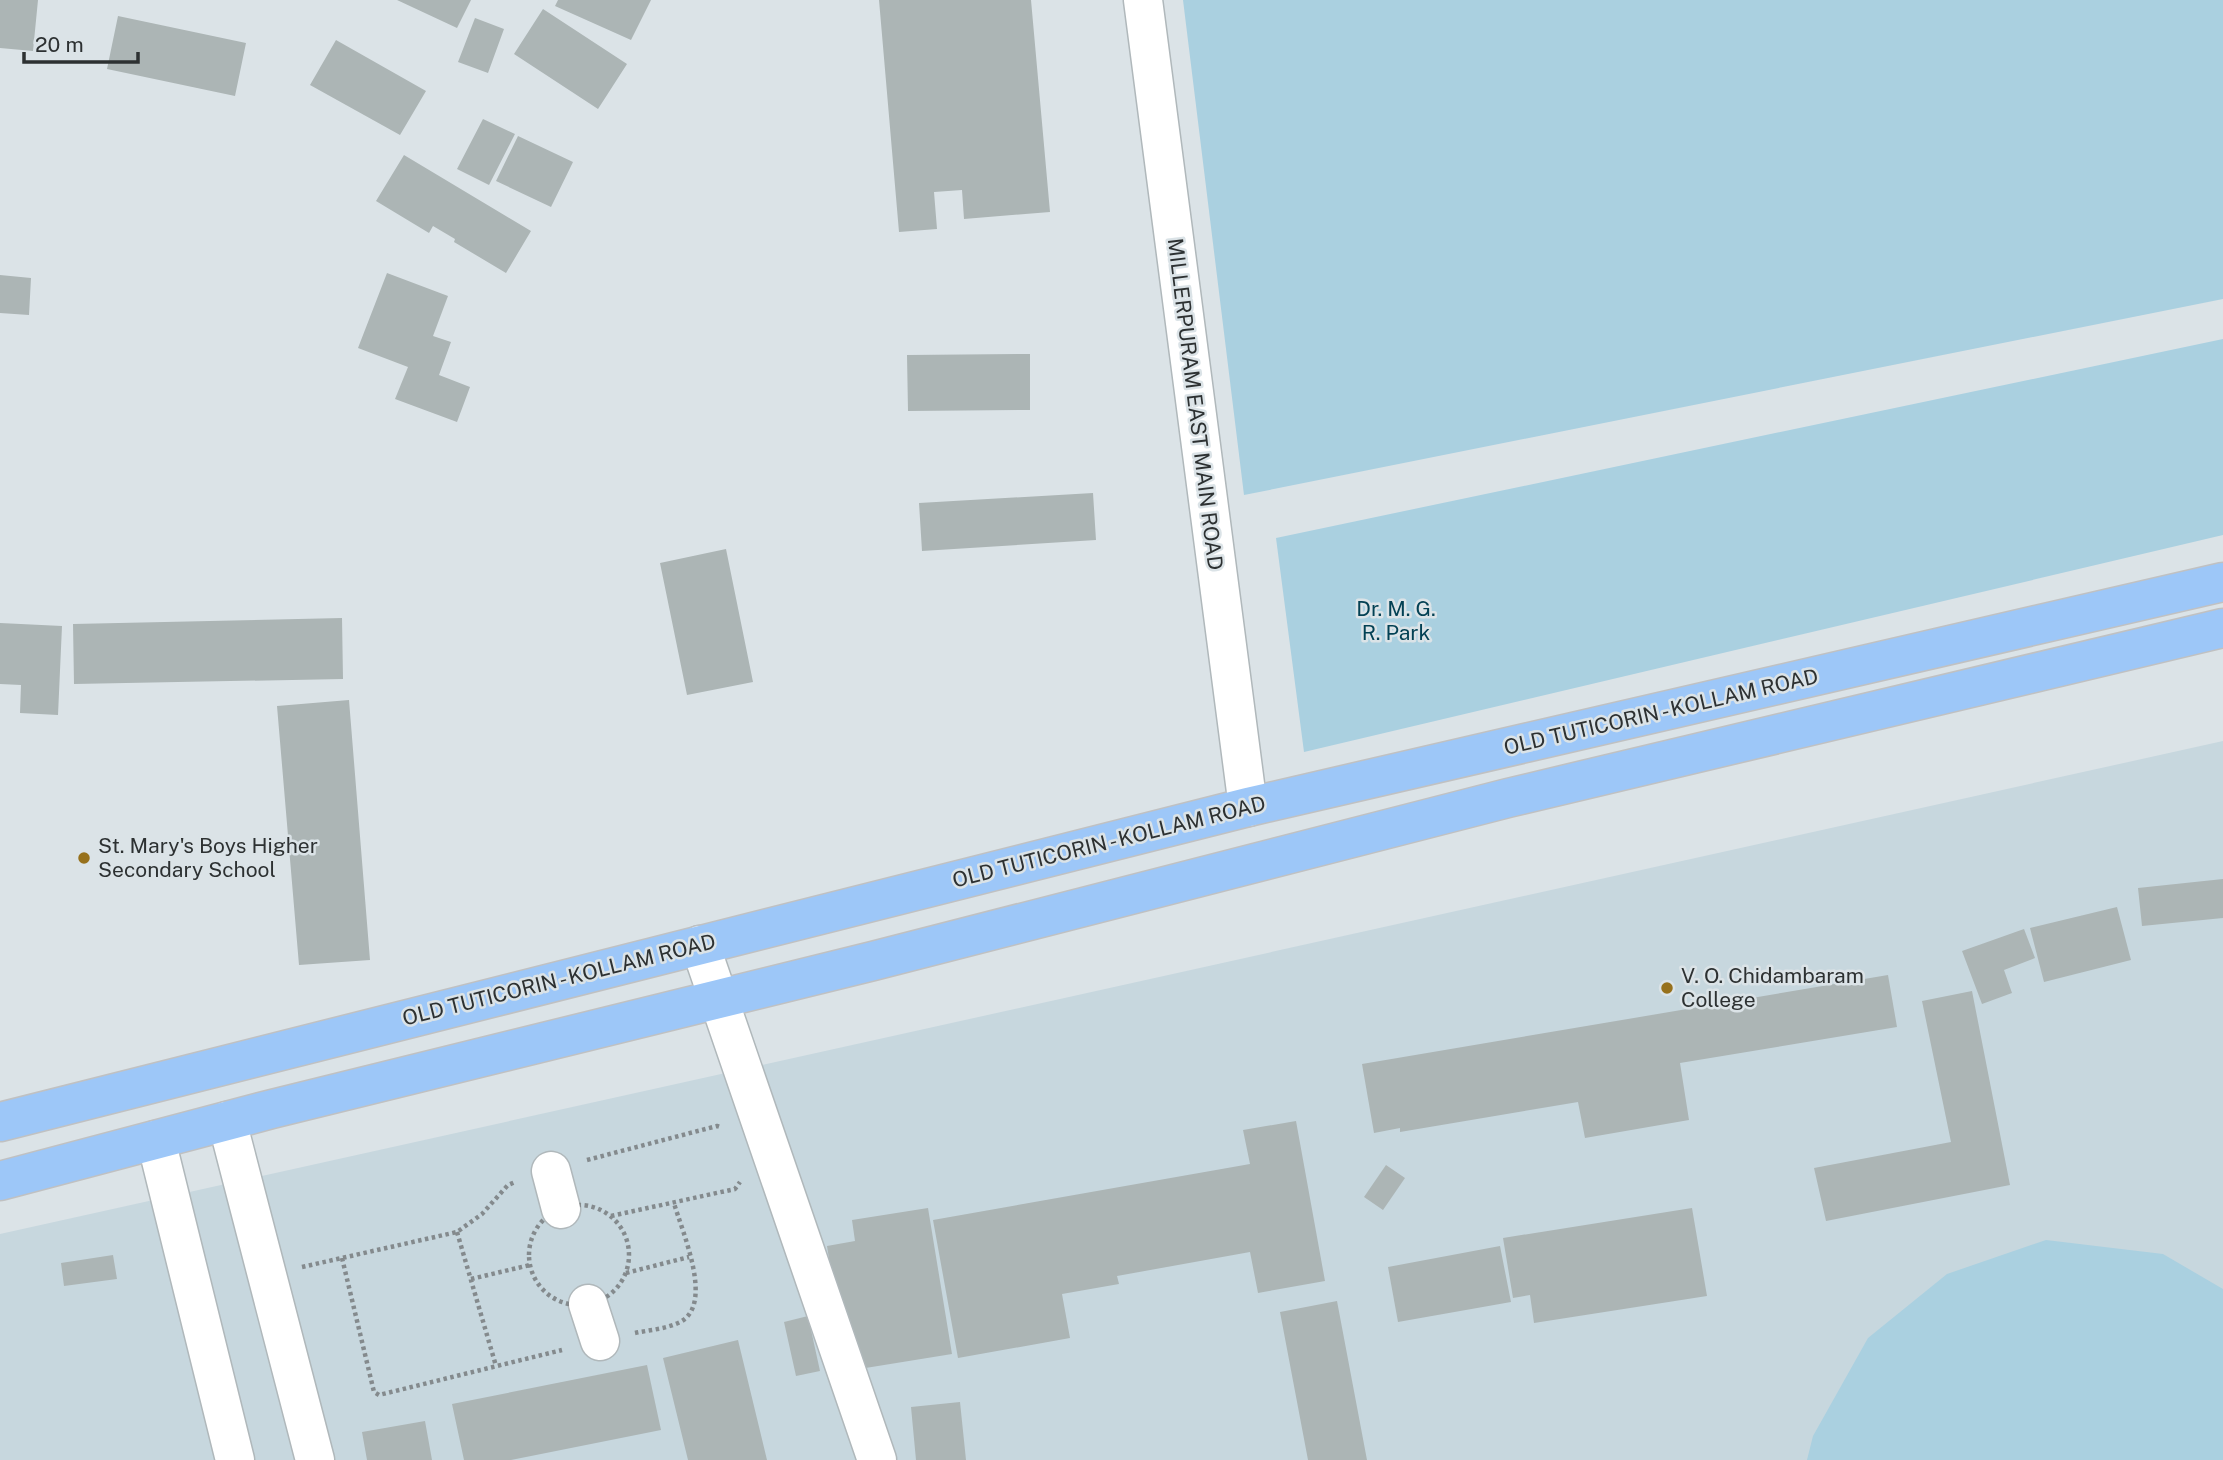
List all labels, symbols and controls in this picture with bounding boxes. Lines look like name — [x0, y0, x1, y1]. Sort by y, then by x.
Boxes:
scale bar — [24, 21, 138, 65]
text: 20 m — [35, 32, 84, 57]
street label: MILLERPURAM EAST MAIN ROAD — [1163, 236, 1228, 571]
park label: Dr. M. G. R. Park — [1356, 596, 1436, 645]
street label: OLD TUTICORIN - KOLLAM ROAD — [1501, 663, 1821, 760]
street label: OLD TUTICORIN - KOLLAM ROAD — [950, 790, 1268, 893]
place label: St. Mary's Boys Higher Secondary School — [98, 833, 318, 882]
marker: St. Mary's Boys Higher Secondary School — [76, 850, 92, 866]
street label: OLD TUTICORIN - KOLLAM ROAD — [400, 928, 718, 1031]
place label: V. O. Chidambaram College — [1681, 963, 1864, 1012]
marker: V. O. Chidambaram College — [1659, 980, 1675, 996]

